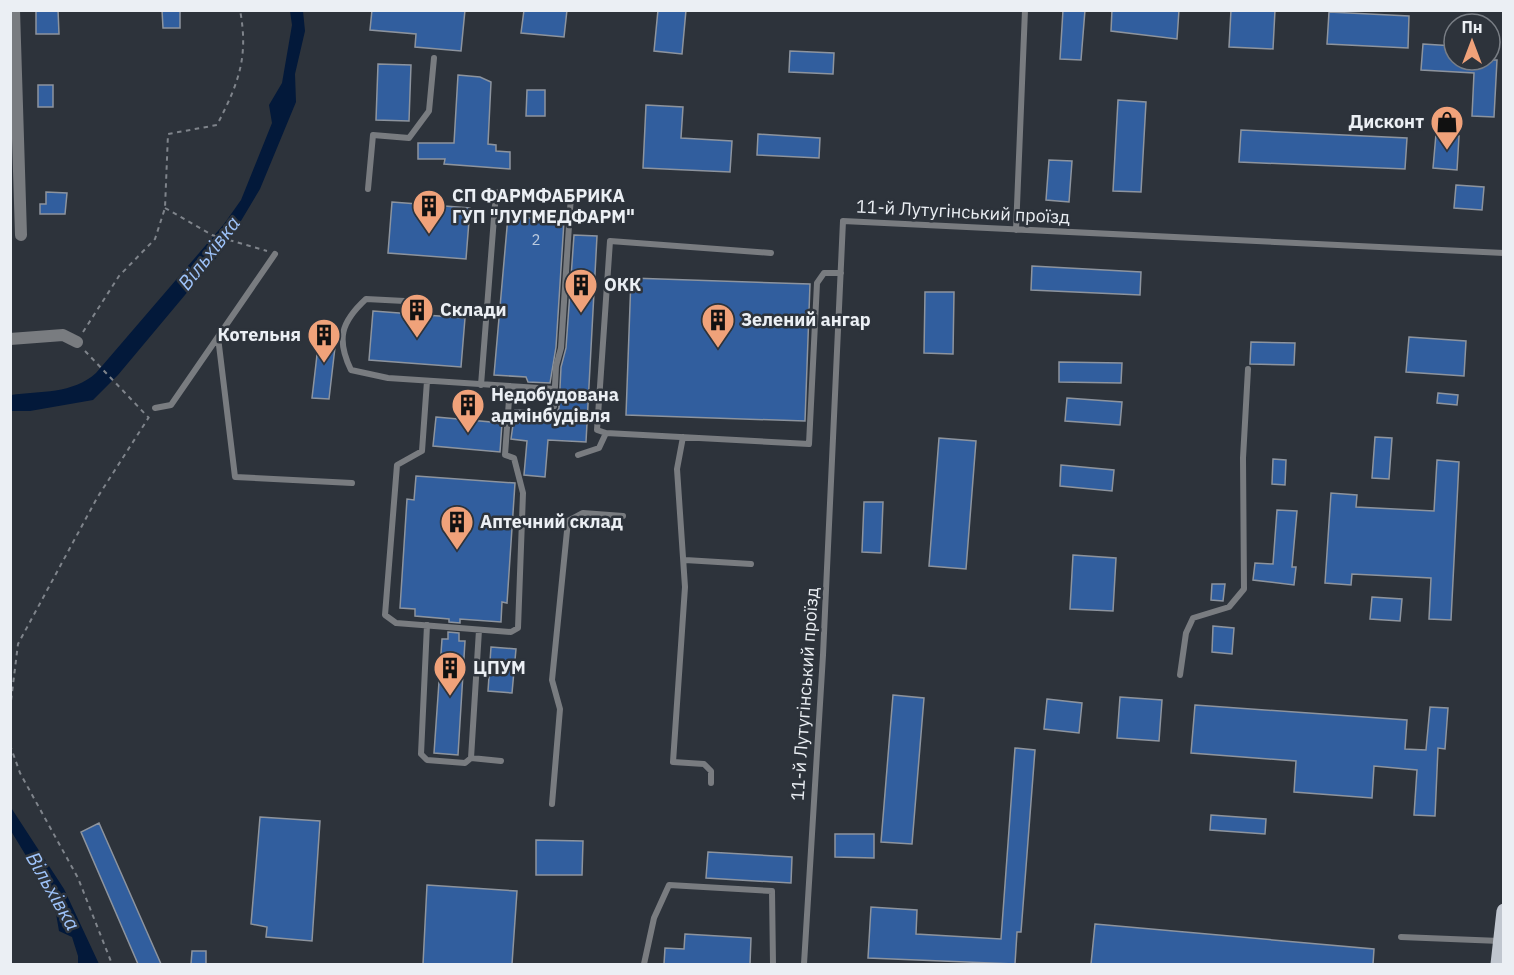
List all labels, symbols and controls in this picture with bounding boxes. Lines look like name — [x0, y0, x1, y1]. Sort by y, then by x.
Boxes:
north arrow — [1442, 12, 1502, 72]
text: Пн — [1461, 17, 1483, 37]
shop icon: Дисконт — [1429, 104, 1465, 151]
place label: Дисконт — [1349, 110, 1424, 133]
place label: СП ФАРМФАБРИКА ГУП "ЛУГМЕДФАРМ" — [452, 184, 635, 228]
building icon: СП ФАРМФАБРИКА ГУП "ЛУГМЕДФАРМ" — [411, 188, 447, 235]
street label: 11-й Лутугінський проїзд — [855, 194, 1071, 229]
water label: Вільхівка — [171, 210, 246, 295]
house number: 2 — [531, 230, 541, 249]
building icon: ОКК — [563, 267, 599, 314]
place label: ОКК — [604, 273, 641, 296]
building icon: Склади — [399, 292, 435, 339]
place label: Склади — [440, 298, 507, 321]
building icon: Зелений ангар — [700, 302, 736, 349]
place label: Зелений ангар — [741, 308, 871, 331]
building icon: Котельня — [306, 317, 342, 364]
place label: Котельня — [217, 323, 301, 346]
place label: Недобудована адмінбудівля — [491, 383, 619, 427]
building icon: Недобудована адмінбудівля — [450, 387, 486, 434]
building icon: Аптечний склад — [439, 504, 475, 551]
place label: Аптечний склад — [480, 510, 623, 533]
street label: 11-й Лутугінський проїзд — [786, 586, 823, 802]
building icon: ЦПУМ — [432, 650, 468, 697]
place label: ЦПУМ — [473, 656, 526, 679]
water label: Вільхівка — [20, 846, 87, 935]

